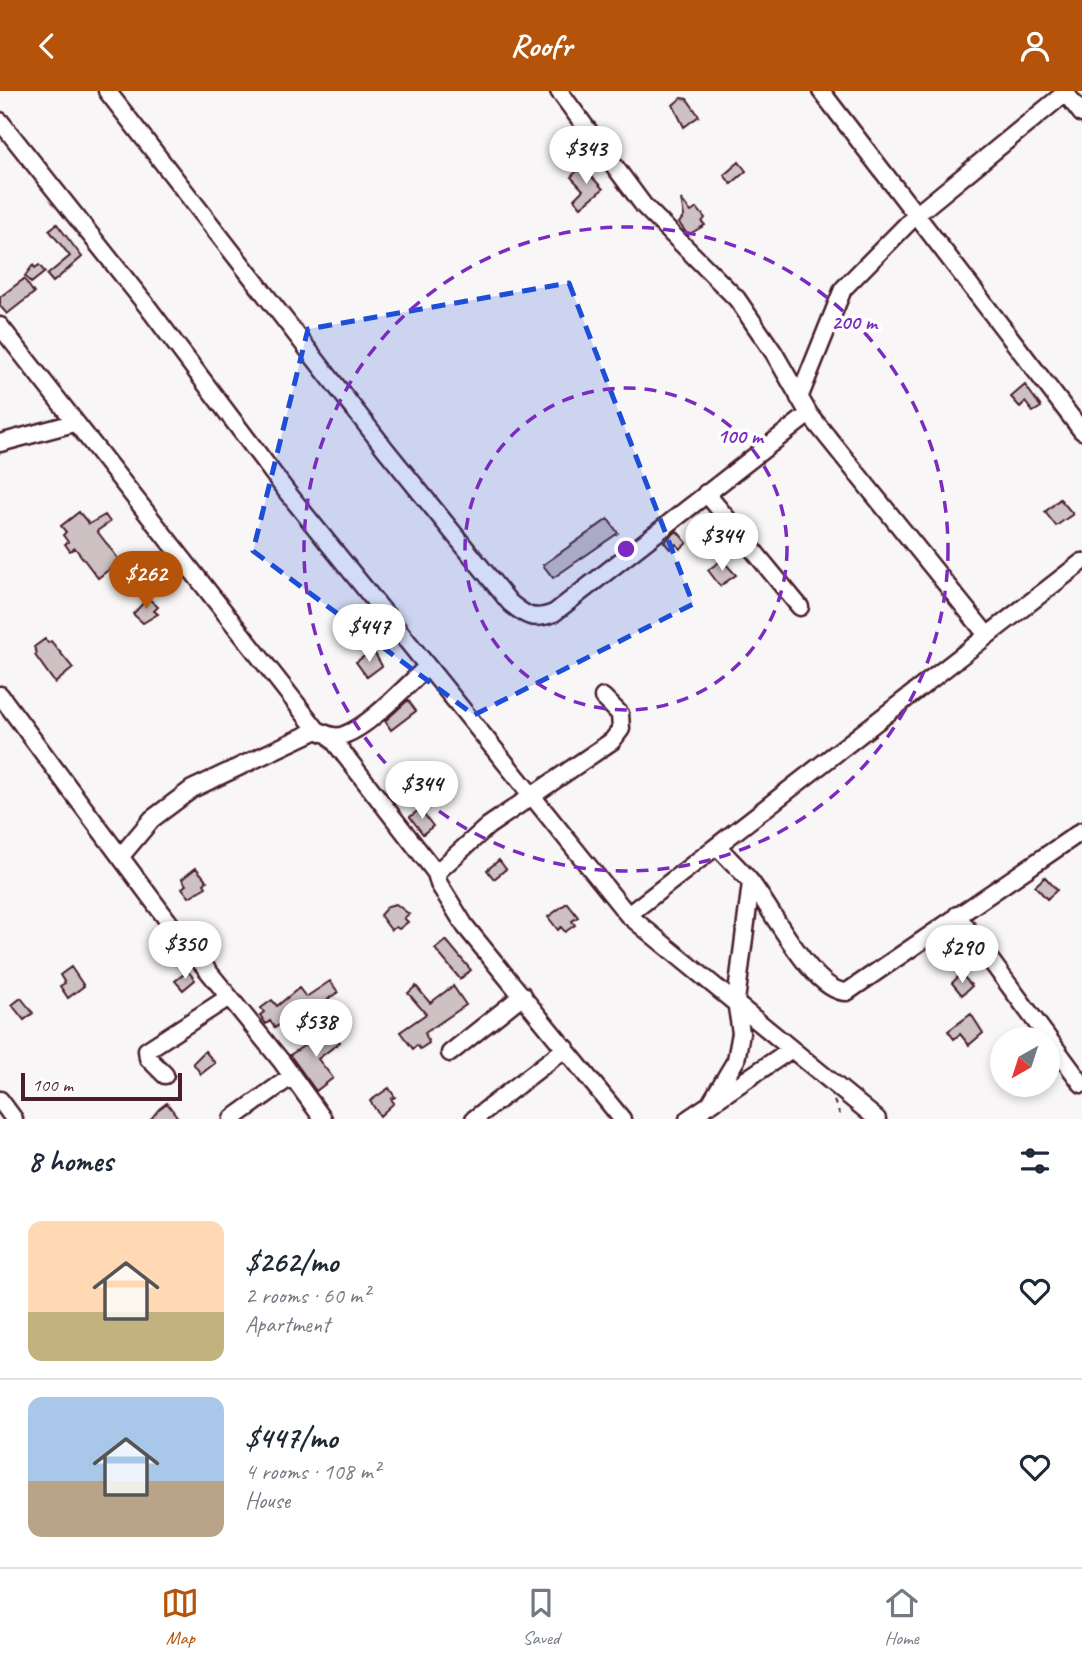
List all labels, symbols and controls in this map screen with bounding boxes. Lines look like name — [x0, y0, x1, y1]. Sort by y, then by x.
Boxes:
text: Roofr — [510, 25, 572, 66]
icon: back — [28, 27, 66, 65]
icon: person — [1016, 27, 1054, 65]
pin: $343 — [545, 127, 627, 186]
text: $343 — [565, 134, 607, 163]
text: 200 m — [831, 309, 879, 335]
text: 100 m — [717, 423, 765, 449]
pin: $344 — [681, 513, 763, 573]
text: $344 — [701, 521, 743, 550]
centre of rings — [614, 537, 638, 561]
pin: $262 — [105, 552, 187, 611]
text: $262 — [125, 559, 167, 588]
pin: $447 — [328, 605, 410, 664]
text: $447 — [348, 612, 390, 641]
pin: $344 — [381, 761, 463, 821]
text: $344 — [401, 769, 443, 798]
pin: $350 — [144, 921, 226, 981]
pin: $290 — [921, 925, 1003, 985]
text: $350 — [164, 929, 206, 958]
text: $290 — [941, 933, 983, 962]
pin: $538 — [275, 999, 357, 1059]
text: $538 — [295, 1007, 337, 1036]
north arrow — [990, 1027, 1060, 1097]
map controls — [990, 1027, 1060, 1097]
scale bar — [21, 1070, 182, 1102]
text: 100 m — [32, 1073, 73, 1097]
text: 8 homes — [28, 1142, 113, 1180]
icon: filters — [1016, 1142, 1054, 1180]
text: $262/mo — [245, 1243, 338, 1281]
icon: home — [84, 1249, 168, 1333]
icon: heart — [1016, 1272, 1054, 1310]
text: 2 rooms · 60 m² — [245, 1281, 369, 1310]
text: Apartment — [245, 1310, 330, 1339]
text: $447/mo — [245, 1419, 337, 1457]
icon: home — [84, 1425, 168, 1509]
icon: heart — [1016, 1448, 1054, 1486]
text: 4 rooms · 108 m² — [245, 1457, 380, 1486]
text: House — [245, 1486, 290, 1515]
tab: Map — [161, 1584, 199, 1650]
tab: Saved — [522, 1584, 560, 1650]
tab: Home — [883, 1584, 921, 1650]

